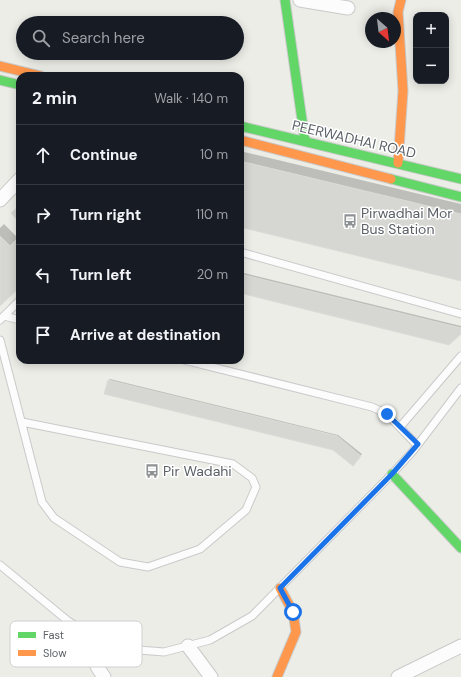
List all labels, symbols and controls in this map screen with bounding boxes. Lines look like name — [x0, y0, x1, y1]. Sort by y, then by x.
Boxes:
north arrow — [365, 12, 401, 48]
map controls — [413, 12, 449, 84]
button: + — [413, 12, 449, 48]
search box — [16, 16, 244, 60]
icon: search — [30, 27, 52, 49]
text: Search here — [62, 28, 145, 48]
button: − — [413, 48, 449, 84]
text: 2 min — [32, 87, 77, 109]
text: Walk · 140 m — [154, 90, 228, 107]
street label: PEERWADHAI ROAD — [290, 116, 418, 162]
icon: ahead — [32, 144, 54, 166]
text: Continue — [70, 145, 138, 165]
text: 10 m — [200, 146, 228, 163]
icon: right — [32, 204, 54, 226]
place label: Pirwadhai Mor Bus Station — [361, 204, 453, 238]
text: Turn right — [70, 205, 141, 225]
text: 110 m — [196, 206, 228, 223]
bus stop icon: Pirwadhai Mor Bus Station — [342, 213, 358, 229]
icon: left — [32, 264, 54, 286]
text: Turn left — [70, 265, 131, 285]
text: 20 m — [197, 266, 228, 283]
icon: arrive — [32, 324, 54, 346]
text: Arrive at destination — [70, 325, 221, 345]
route end — [378, 405, 396, 423]
place label: Pir Wadahi — [163, 462, 232, 480]
bus stop icon: Pir Wadahi — [144, 463, 160, 479]
route start — [284, 603, 302, 621]
legend — [10, 621, 142, 667]
text: Fast — [43, 628, 64, 642]
text: Slow — [43, 646, 67, 660]

